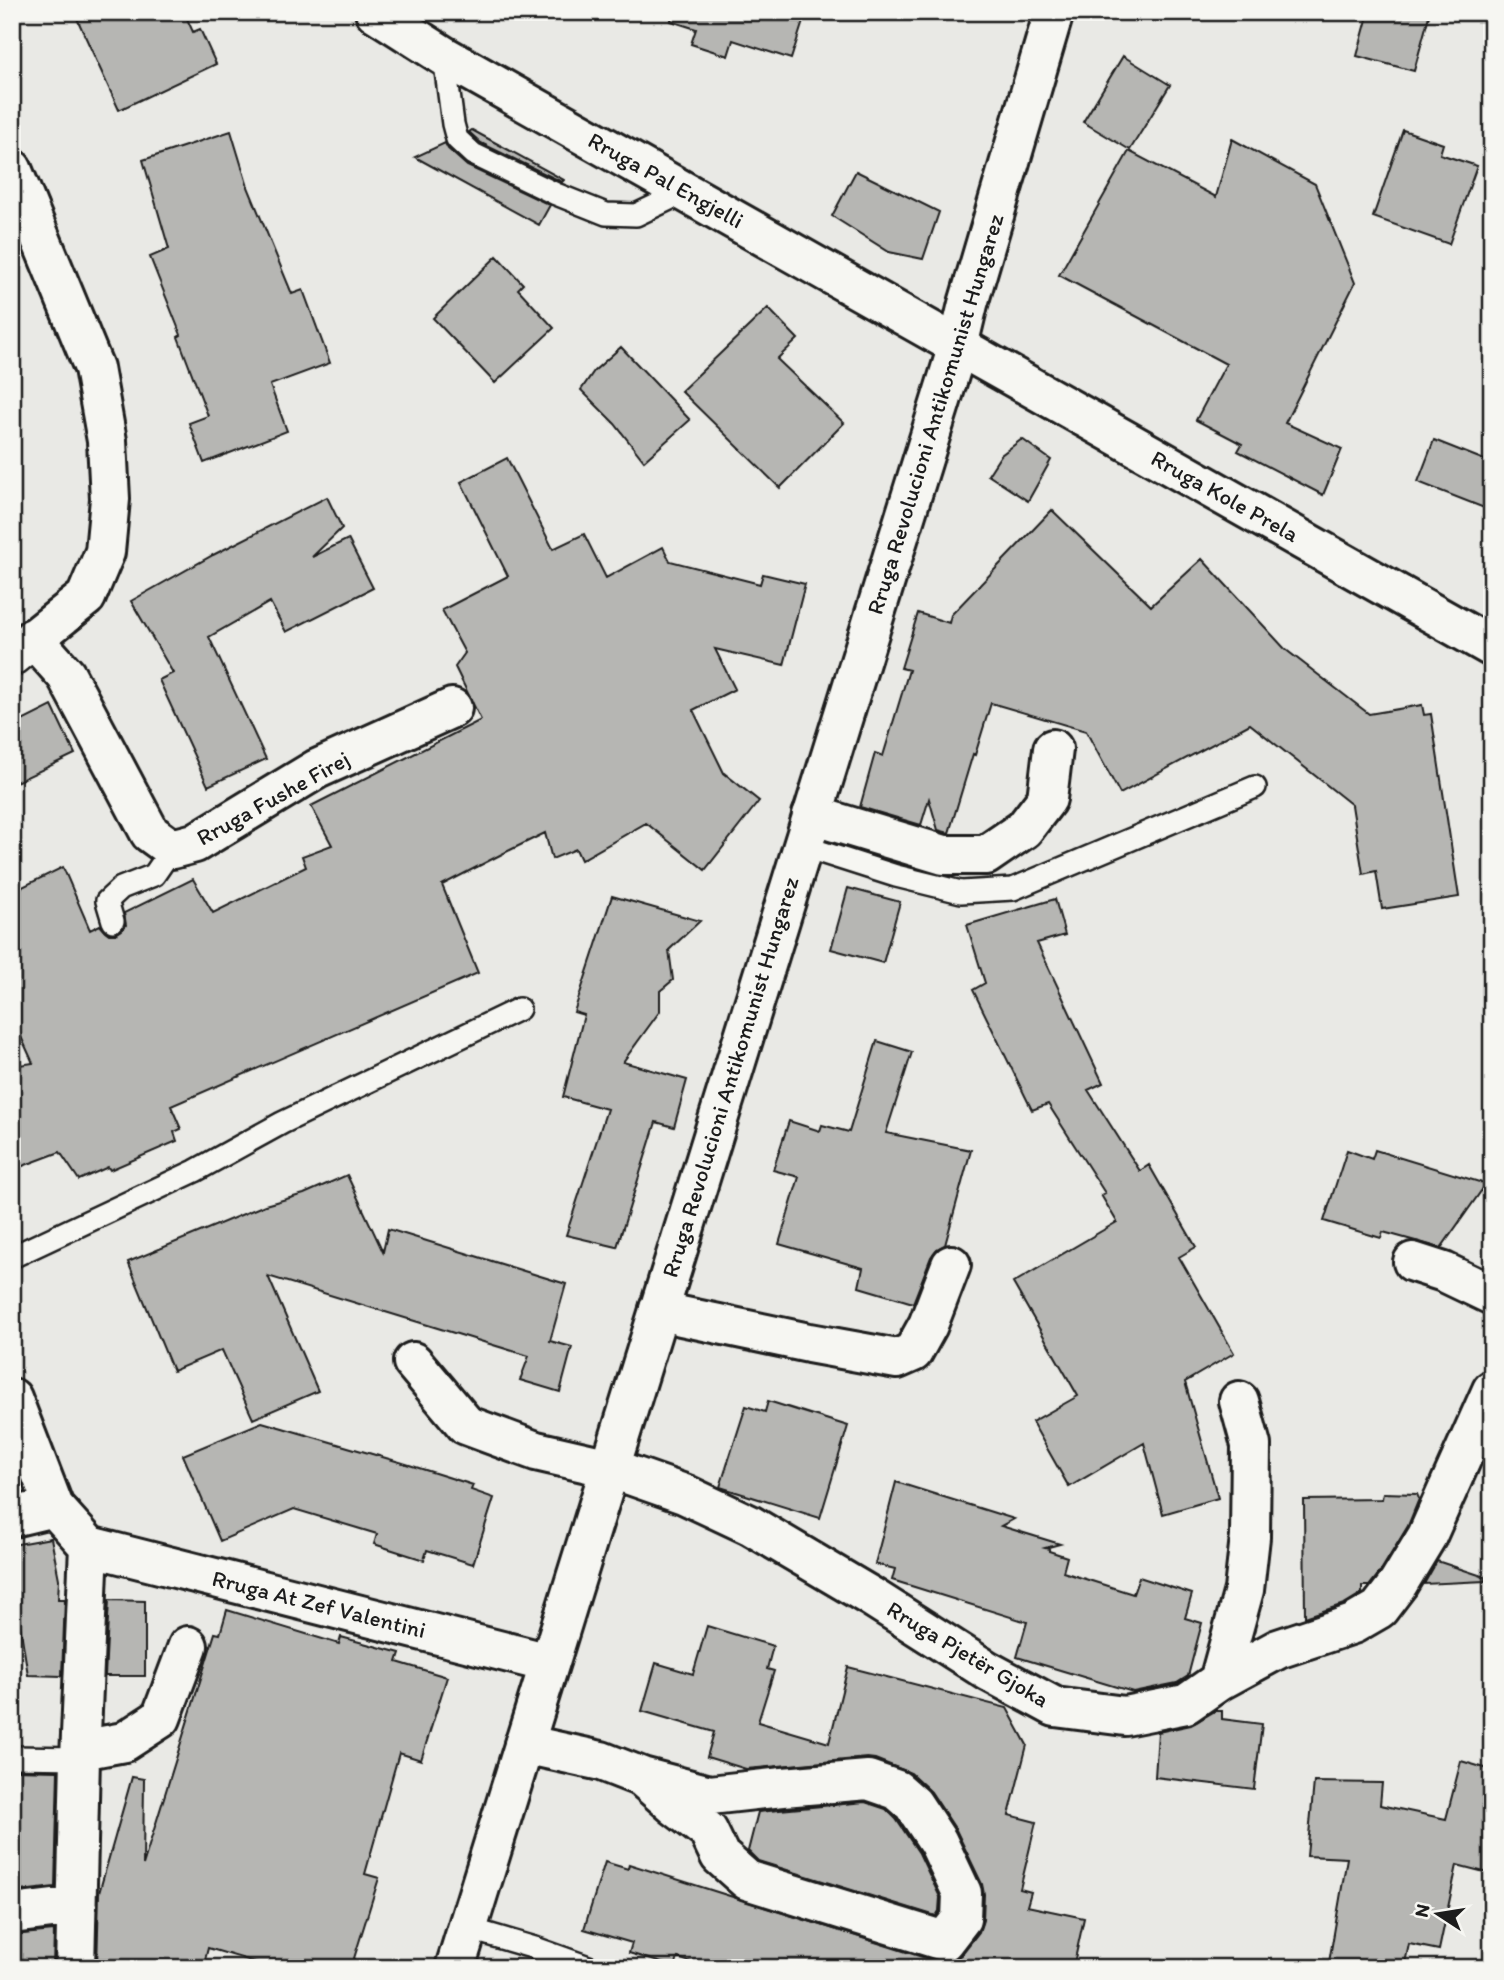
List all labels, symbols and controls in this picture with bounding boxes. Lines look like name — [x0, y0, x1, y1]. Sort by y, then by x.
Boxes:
street label: Rruga Pal Engjelli — [583, 126, 749, 234]
street label: Rruga Revolucioni Antikomunist Hungarez — [861, 210, 1010, 618]
street label: Rruga Kole Prela — [1146, 444, 1304, 548]
street label: Rruga Fushe Firej — [192, 744, 354, 852]
street label: Rruga Revolucioni Antikomunist Hungarez — [656, 873, 805, 1281]
street label: Rruga At Zef Valentini — [209, 1564, 429, 1644]
street label: Rruga Pjetër Gjoka — [882, 1595, 1054, 1713]
north arrow — [1402, 1878, 1472, 1948]
text: N — [1409, 1902, 1434, 1919]

